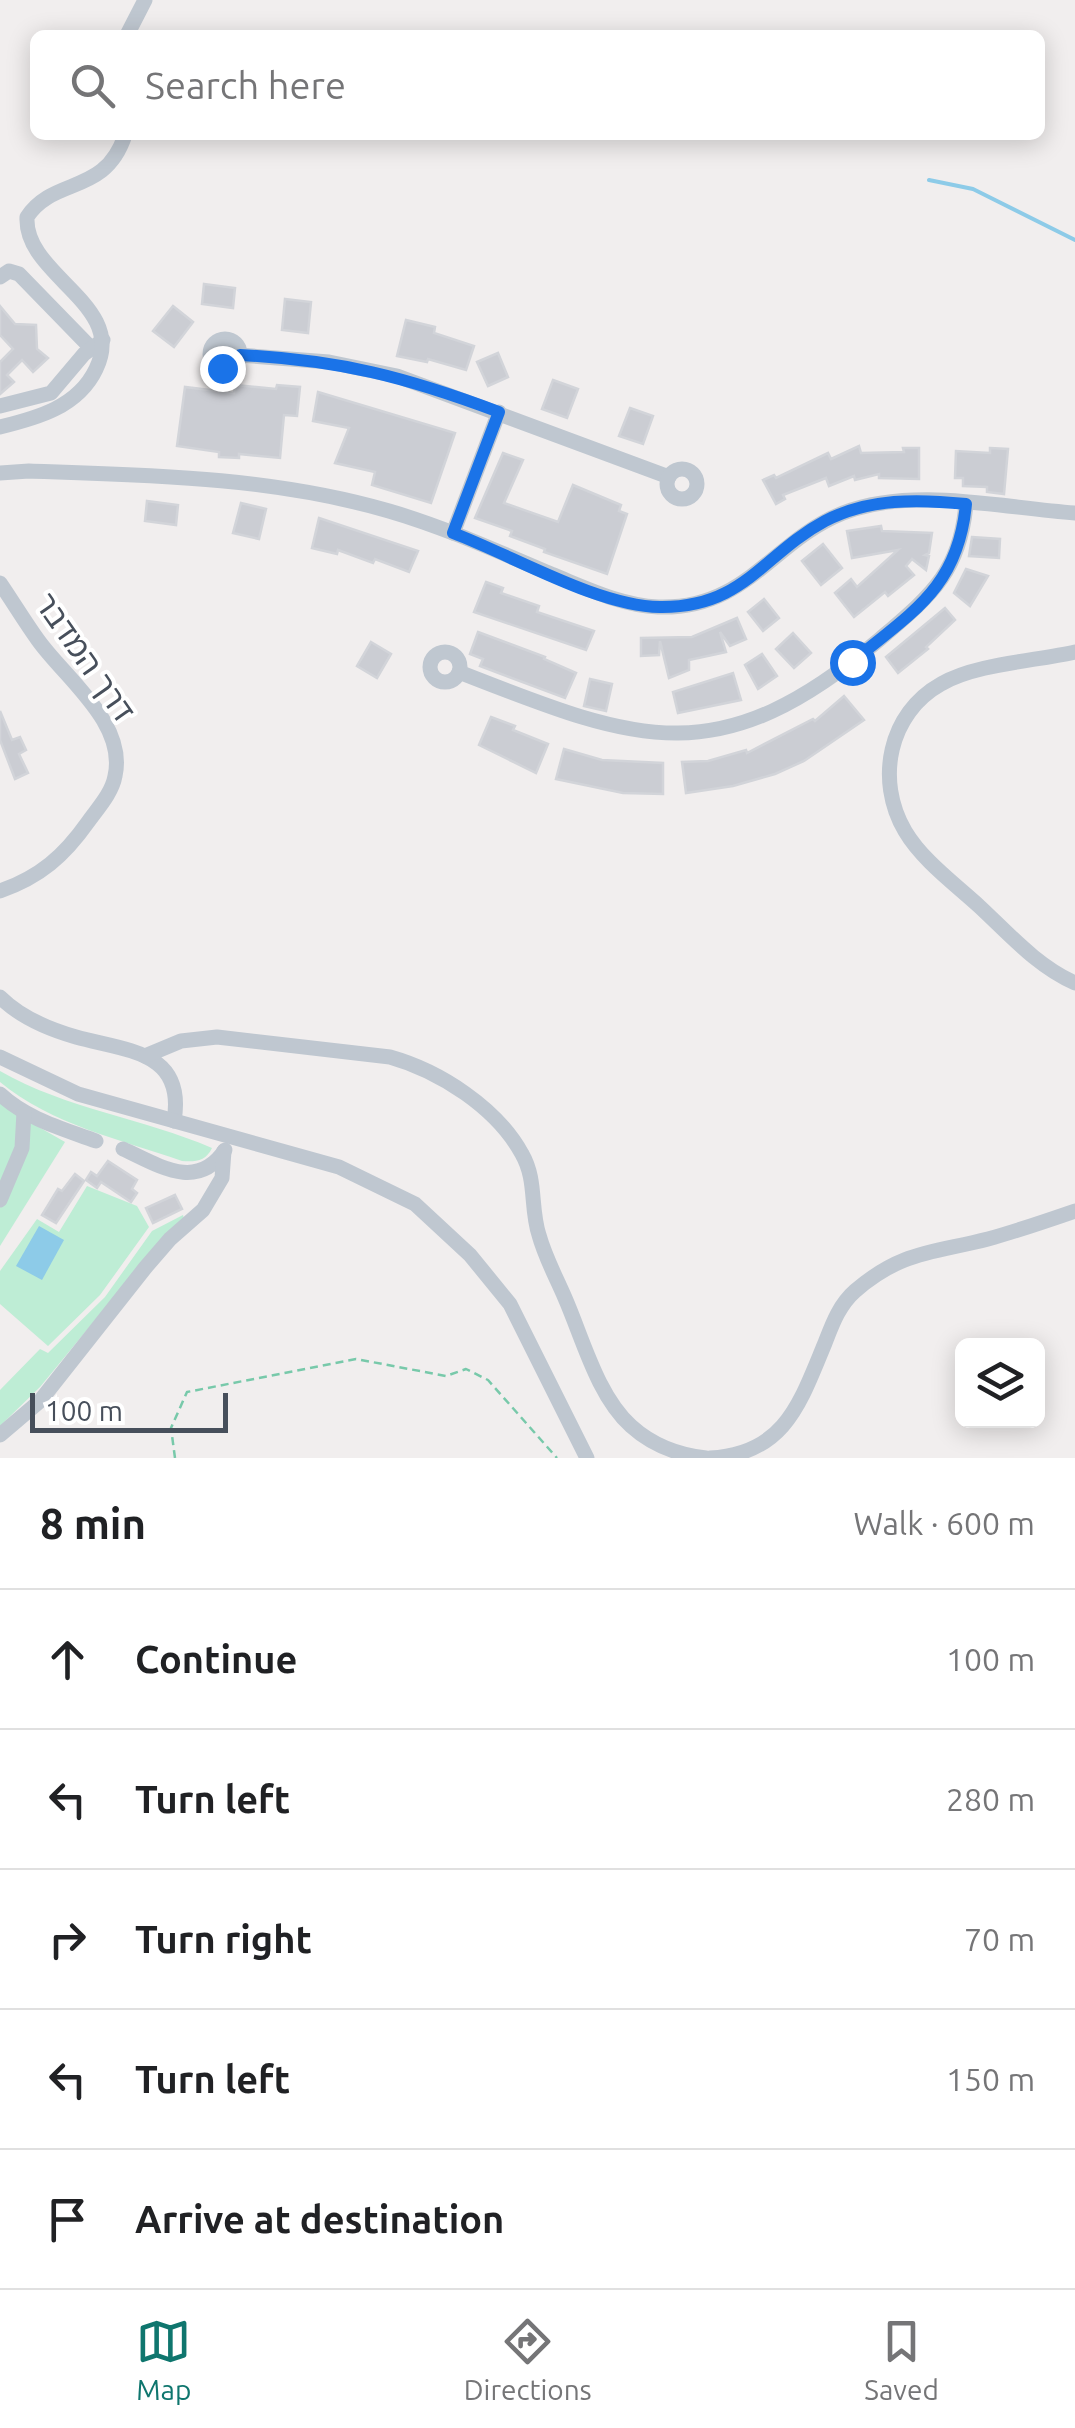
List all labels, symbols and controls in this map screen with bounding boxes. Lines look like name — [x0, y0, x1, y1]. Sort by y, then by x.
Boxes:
search box — [30, 30, 1045, 140]
icon: search — [65, 58, 120, 113]
text: Search here — [145, 64, 346, 106]
route end — [200, 346, 246, 392]
street label: דרך המדבר — [28, 585, 143, 728]
route start — [830, 640, 876, 686]
map controls — [955, 1338, 1045, 1428]
button: layers — [955, 1338, 1045, 1428]
scale bar — [30, 1388, 228, 1432]
text: 100 m — [45, 1395, 123, 1426]
text: 8 min — [40, 1500, 146, 1547]
text: Walk · 600 m — [853, 1505, 1035, 1541]
icon: ahead — [40, 1632, 95, 1687]
text: Continue — [135, 1638, 297, 1680]
text: 100 m — [946, 1641, 1035, 1677]
icon: left — [40, 1772, 95, 1827]
text: Turn left — [135, 1778, 290, 1820]
text: 280 m — [946, 1781, 1035, 1817]
icon: right — [40, 1912, 95, 1967]
text: Turn right — [135, 1918, 312, 1960]
text: 70 m — [964, 1921, 1035, 1957]
icon: left — [40, 2052, 95, 2107]
text: Turn left — [135, 2058, 290, 2100]
text: 150 m — [946, 2061, 1035, 2097]
icon: arrive — [40, 2192, 95, 2247]
text: Arrive at destination — [135, 2198, 504, 2240]
tab: Map — [136, 2314, 191, 2405]
tab: Directions — [464, 2314, 592, 2405]
tab: Saved — [864, 2314, 939, 2405]

